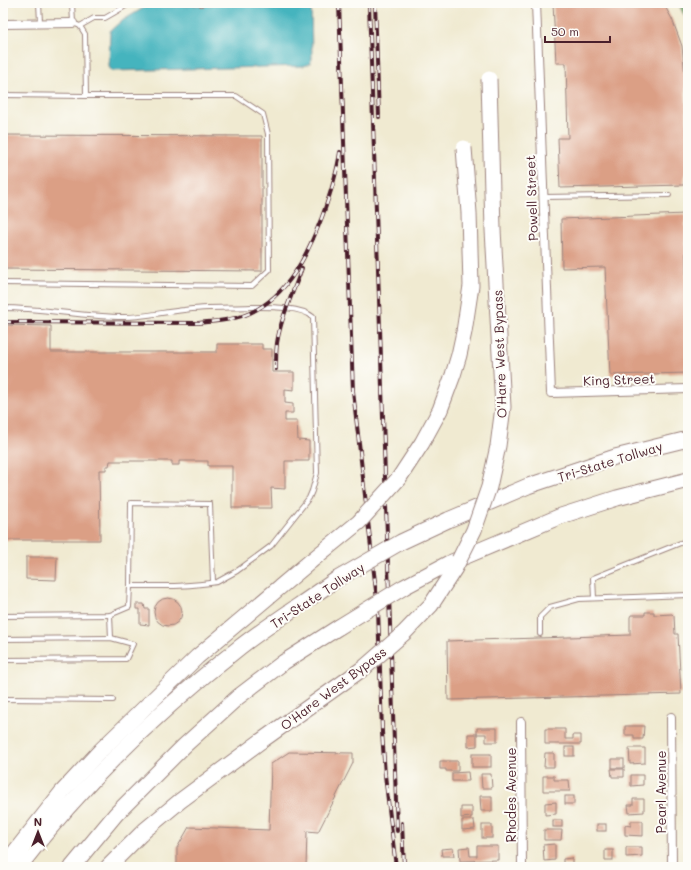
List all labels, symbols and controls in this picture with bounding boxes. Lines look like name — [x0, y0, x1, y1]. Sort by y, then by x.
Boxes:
scale bar — [545, 18, 610, 44]
text: 50 m — [551, 23, 579, 39]
street label: Powell Street — [521, 155, 541, 241]
street label: O'Hare West Bypass — [488, 289, 510, 419]
street label: King Street — [583, 369, 656, 389]
street label: Tri-State Tollway — [556, 437, 665, 485]
street label: Tri-State Tollway — [267, 558, 367, 632]
street label: O'Hare West Bypass — [277, 643, 389, 733]
street label: Rhodes Avenue — [502, 747, 519, 843]
street label: Pearl Avenue — [652, 750, 669, 834]
north arrow — [18, 812, 58, 852]
text: N — [34, 814, 42, 829]

